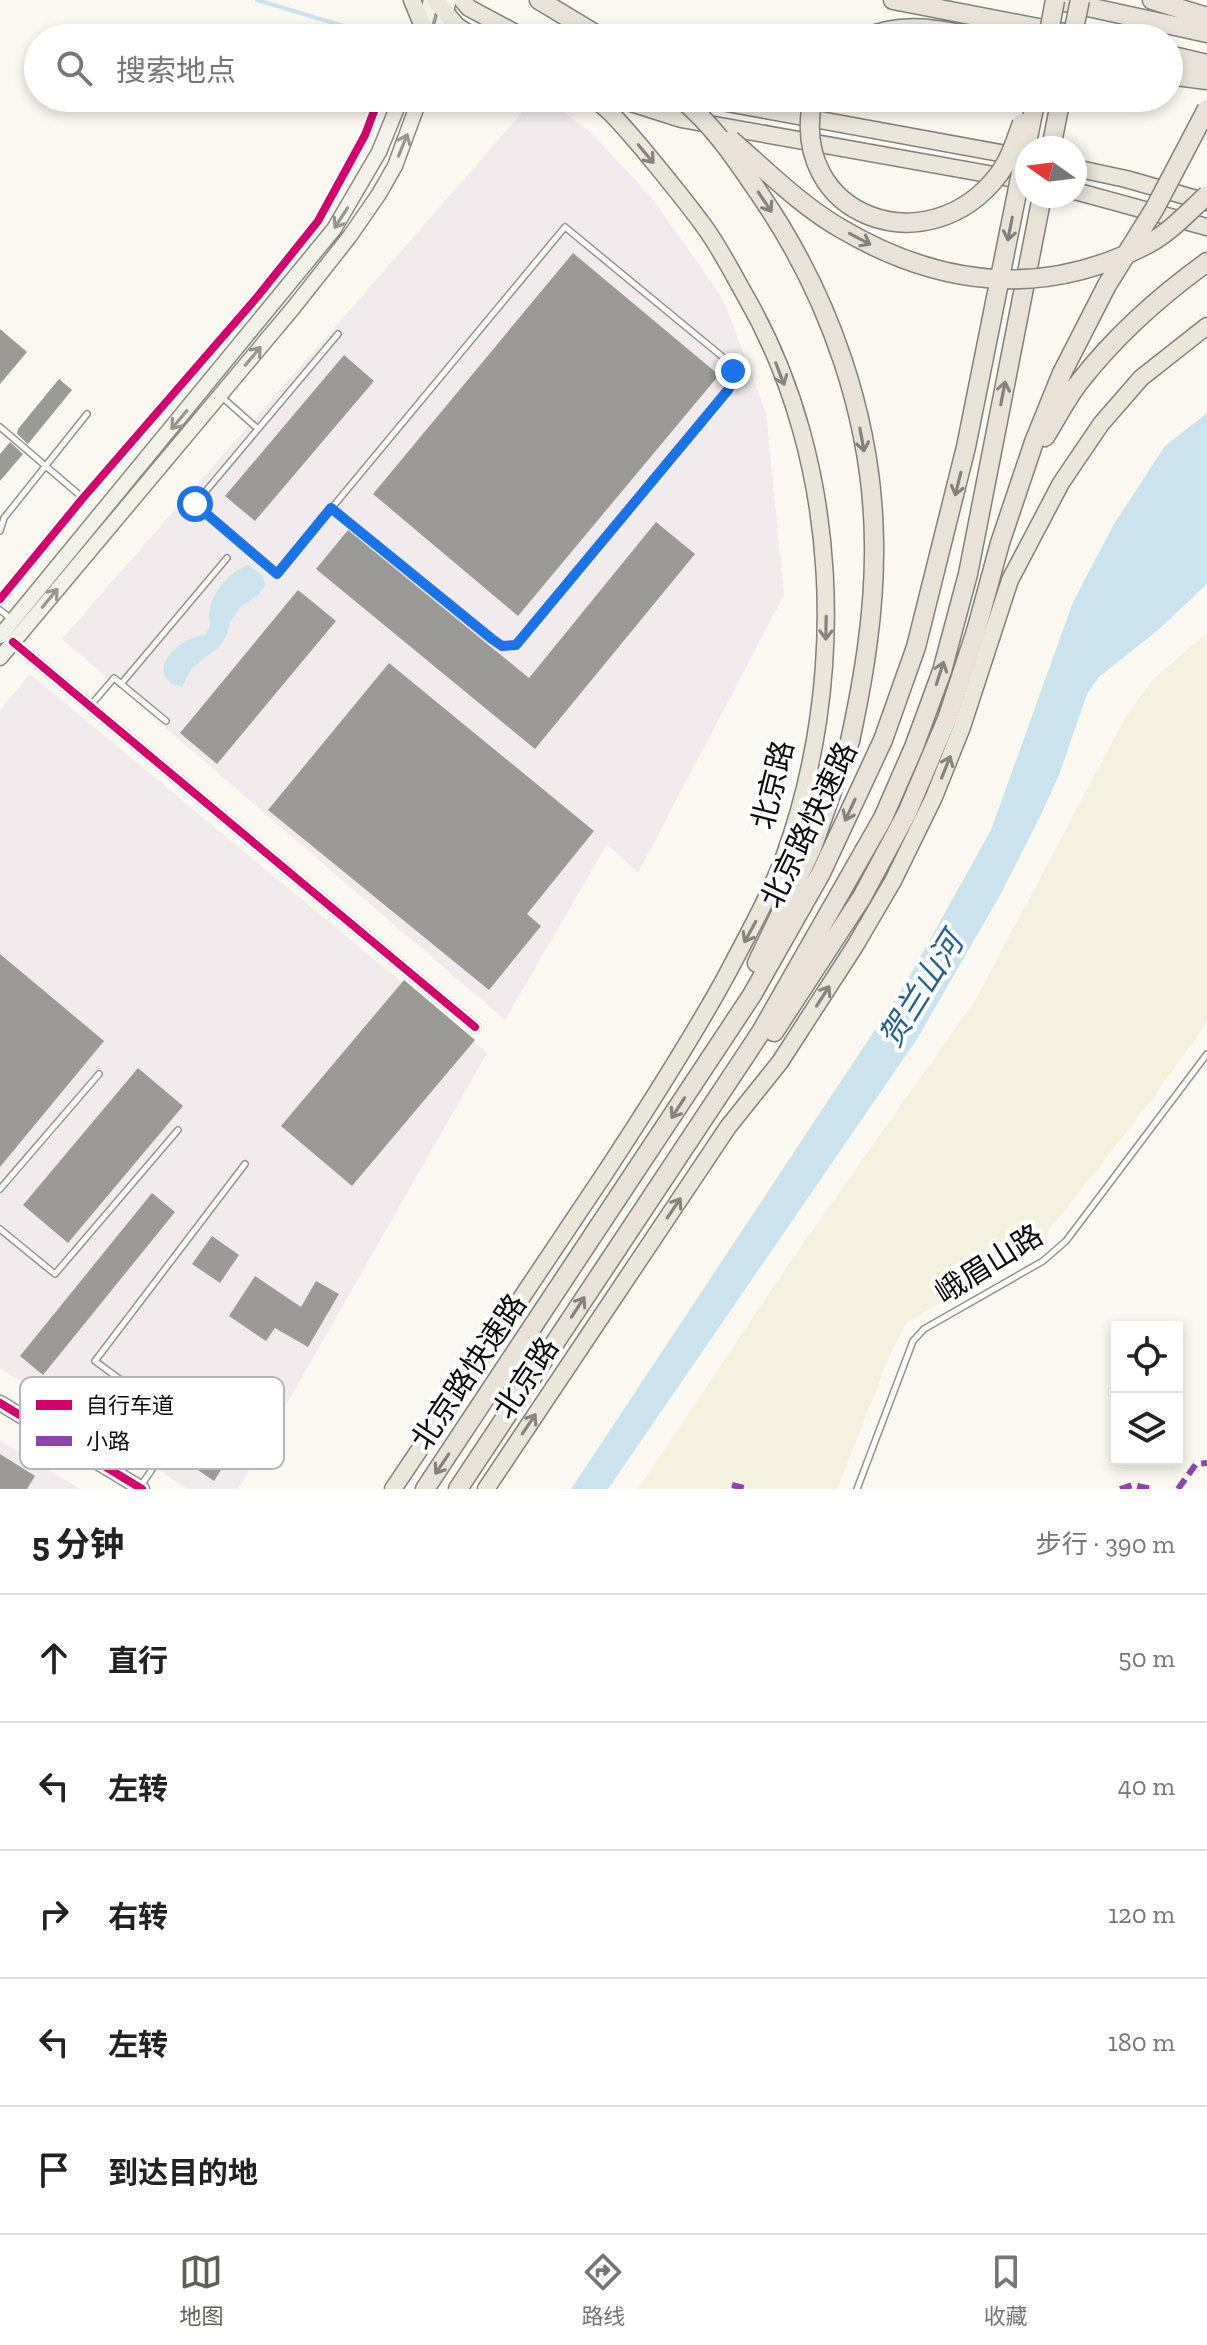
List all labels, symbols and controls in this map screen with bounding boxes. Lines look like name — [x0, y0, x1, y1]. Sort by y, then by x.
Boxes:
search box — [24, 24, 1183, 112]
icon: search — [52, 46, 96, 90]
text: 搜索地点 — [116, 53, 236, 89]
one-way arrow — [397, 133, 412, 158]
north arrow — [1015, 136, 1087, 208]
one-way arrow — [637, 143, 655, 163]
one-way arrow — [757, 190, 773, 212]
one-way arrow — [333, 206, 350, 228]
one-way arrow — [1002, 216, 1017, 242]
one-way arrow — [848, 232, 871, 248]
one-way arrow — [244, 346, 262, 367]
route end — [715, 353, 751, 389]
one-way arrow — [774, 361, 789, 386]
one-way arrow — [997, 380, 1012, 406]
one-way arrow — [170, 409, 188, 430]
one-way arrow — [856, 427, 871, 453]
one-way arrow — [949, 471, 964, 496]
route start — [177, 486, 213, 522]
one-way arrow — [41, 588, 59, 608]
one-way arrow — [818, 614, 833, 641]
one-way arrow — [934, 661, 949, 686]
street label: 北京路快速路 — [753, 736, 865, 914]
street label: 北京路 — [745, 737, 801, 833]
one-way arrow — [940, 755, 954, 780]
one-way arrow — [842, 798, 857, 822]
one-way arrow — [742, 920, 758, 943]
water label: 贺兰山河 — [871, 921, 974, 1054]
one-way arrow — [814, 985, 831, 1007]
one-way arrow — [670, 1096, 686, 1118]
one-way arrow — [666, 1197, 682, 1220]
street label: 峨眉山路 — [929, 1217, 1049, 1311]
street label: 北京路快速路 — [404, 1287, 534, 1457]
one-way arrow — [570, 1296, 586, 1319]
map controls — [1111, 1321, 1183, 1465]
button: locate — [1111, 1321, 1183, 1393]
street label: 北京路 — [486, 1331, 566, 1425]
legend — [20, 1377, 284, 1469]
text: 自行车道 — [86, 1392, 174, 1419]
button: layers — [1111, 1393, 1183, 1465]
one-way arrow — [521, 1413, 537, 1436]
text: 小路 — [86, 1428, 130, 1455]
one-way arrow — [433, 1453, 450, 1475]
text: 5 分钟 — [32, 1524, 124, 1565]
text: 步行 · 390 m — [1036, 1528, 1175, 1560]
icon: ahead — [32, 1636, 76, 1680]
text: 50 m — [1118, 1642, 1175, 1674]
text: 直行 — [108, 1643, 168, 1679]
icon: left — [32, 1764, 76, 1808]
text: 40 m — [1118, 1770, 1175, 1802]
text: 左转 — [108, 1771, 168, 1807]
icon: right — [32, 1892, 76, 1936]
text: 120 m — [1108, 1898, 1175, 1930]
text: 右转 — [108, 1899, 168, 1935]
icon: left — [32, 2020, 76, 2064]
text: 180 m — [1108, 2026, 1175, 2058]
text: 左转 — [108, 2027, 168, 2063]
icon: arrive — [32, 2148, 76, 2192]
text: 到达目的地 — [108, 2155, 258, 2191]
tab: 地图 — [179, 2250, 223, 2330]
tab: 路线 — [581, 2250, 626, 2330]
tab: 收藏 — [984, 2250, 1028, 2330]

